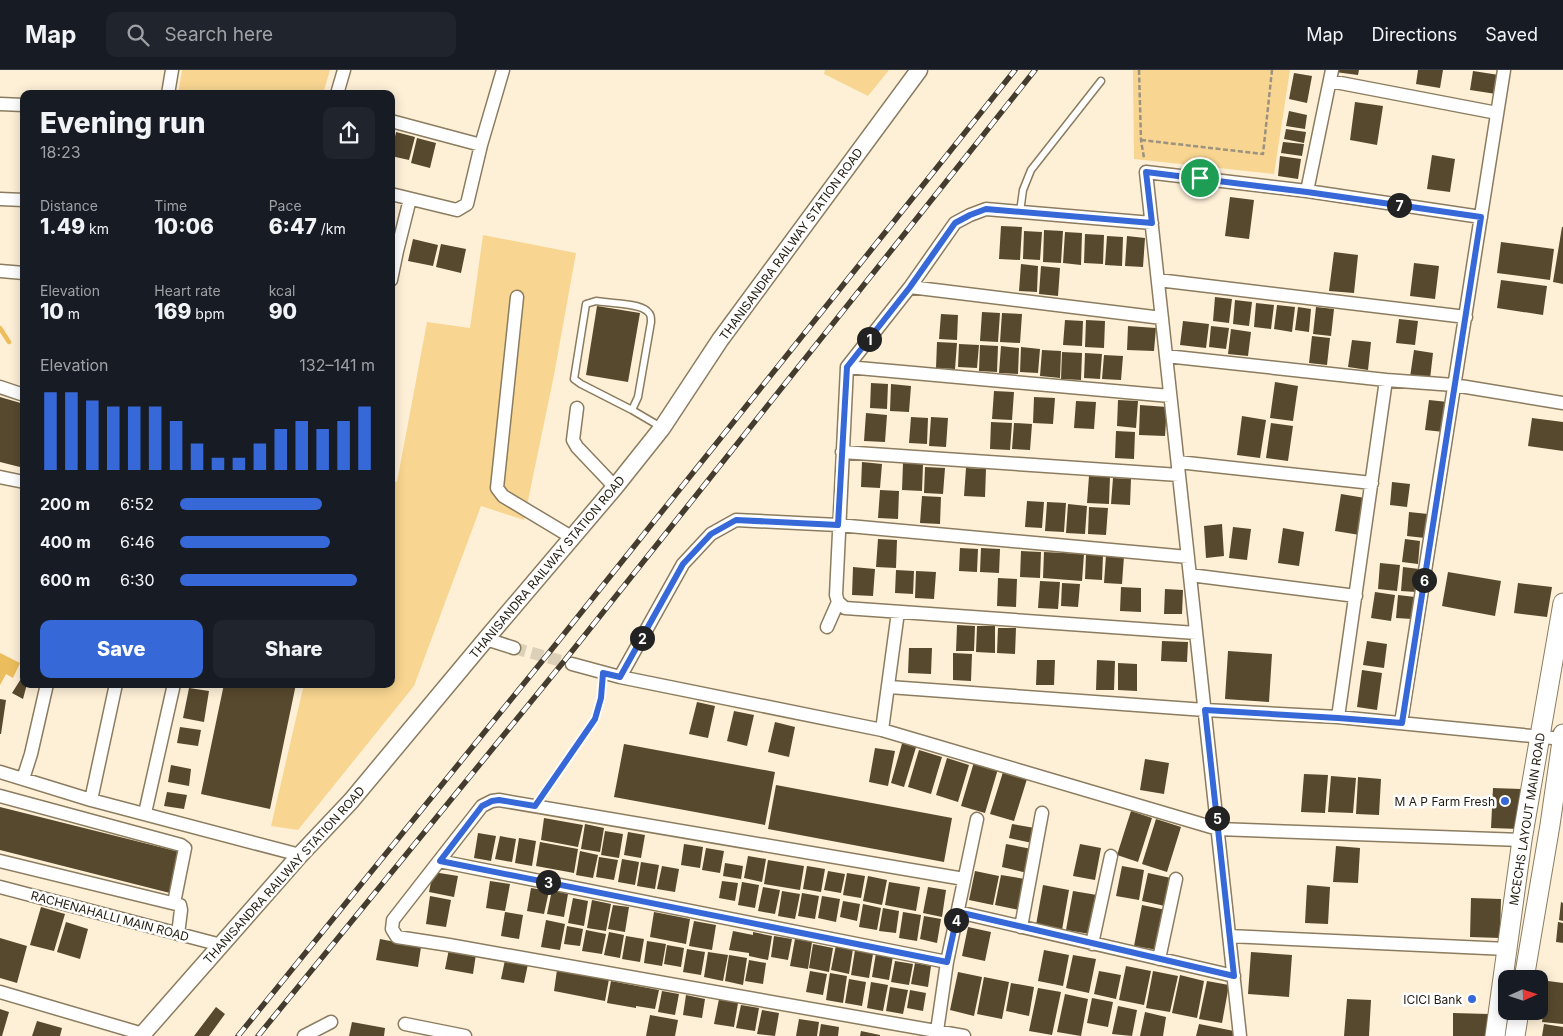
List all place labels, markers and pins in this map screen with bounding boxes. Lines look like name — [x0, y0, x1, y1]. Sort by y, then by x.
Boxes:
pin — [1179, 157, 1221, 199]
pin: 7 — [1386, 192, 1412, 218]
pin: 1 — [856, 326, 882, 352]
pin: 6 — [1412, 568, 1436, 592]
pin: 2 — [630, 626, 654, 650]
place label: M A P Farm Fresh — [1394, 794, 1495, 809]
marker: M A P Farm Fresh — [1499, 795, 1511, 807]
pin: 5 — [1204, 806, 1230, 830]
pin: 3 — [536, 870, 560, 894]
pin: 4 — [944, 908, 968, 932]
place label: ICICI Bank — [1403, 992, 1462, 1007]
marker: ICICI Bank — [1466, 993, 1478, 1005]

